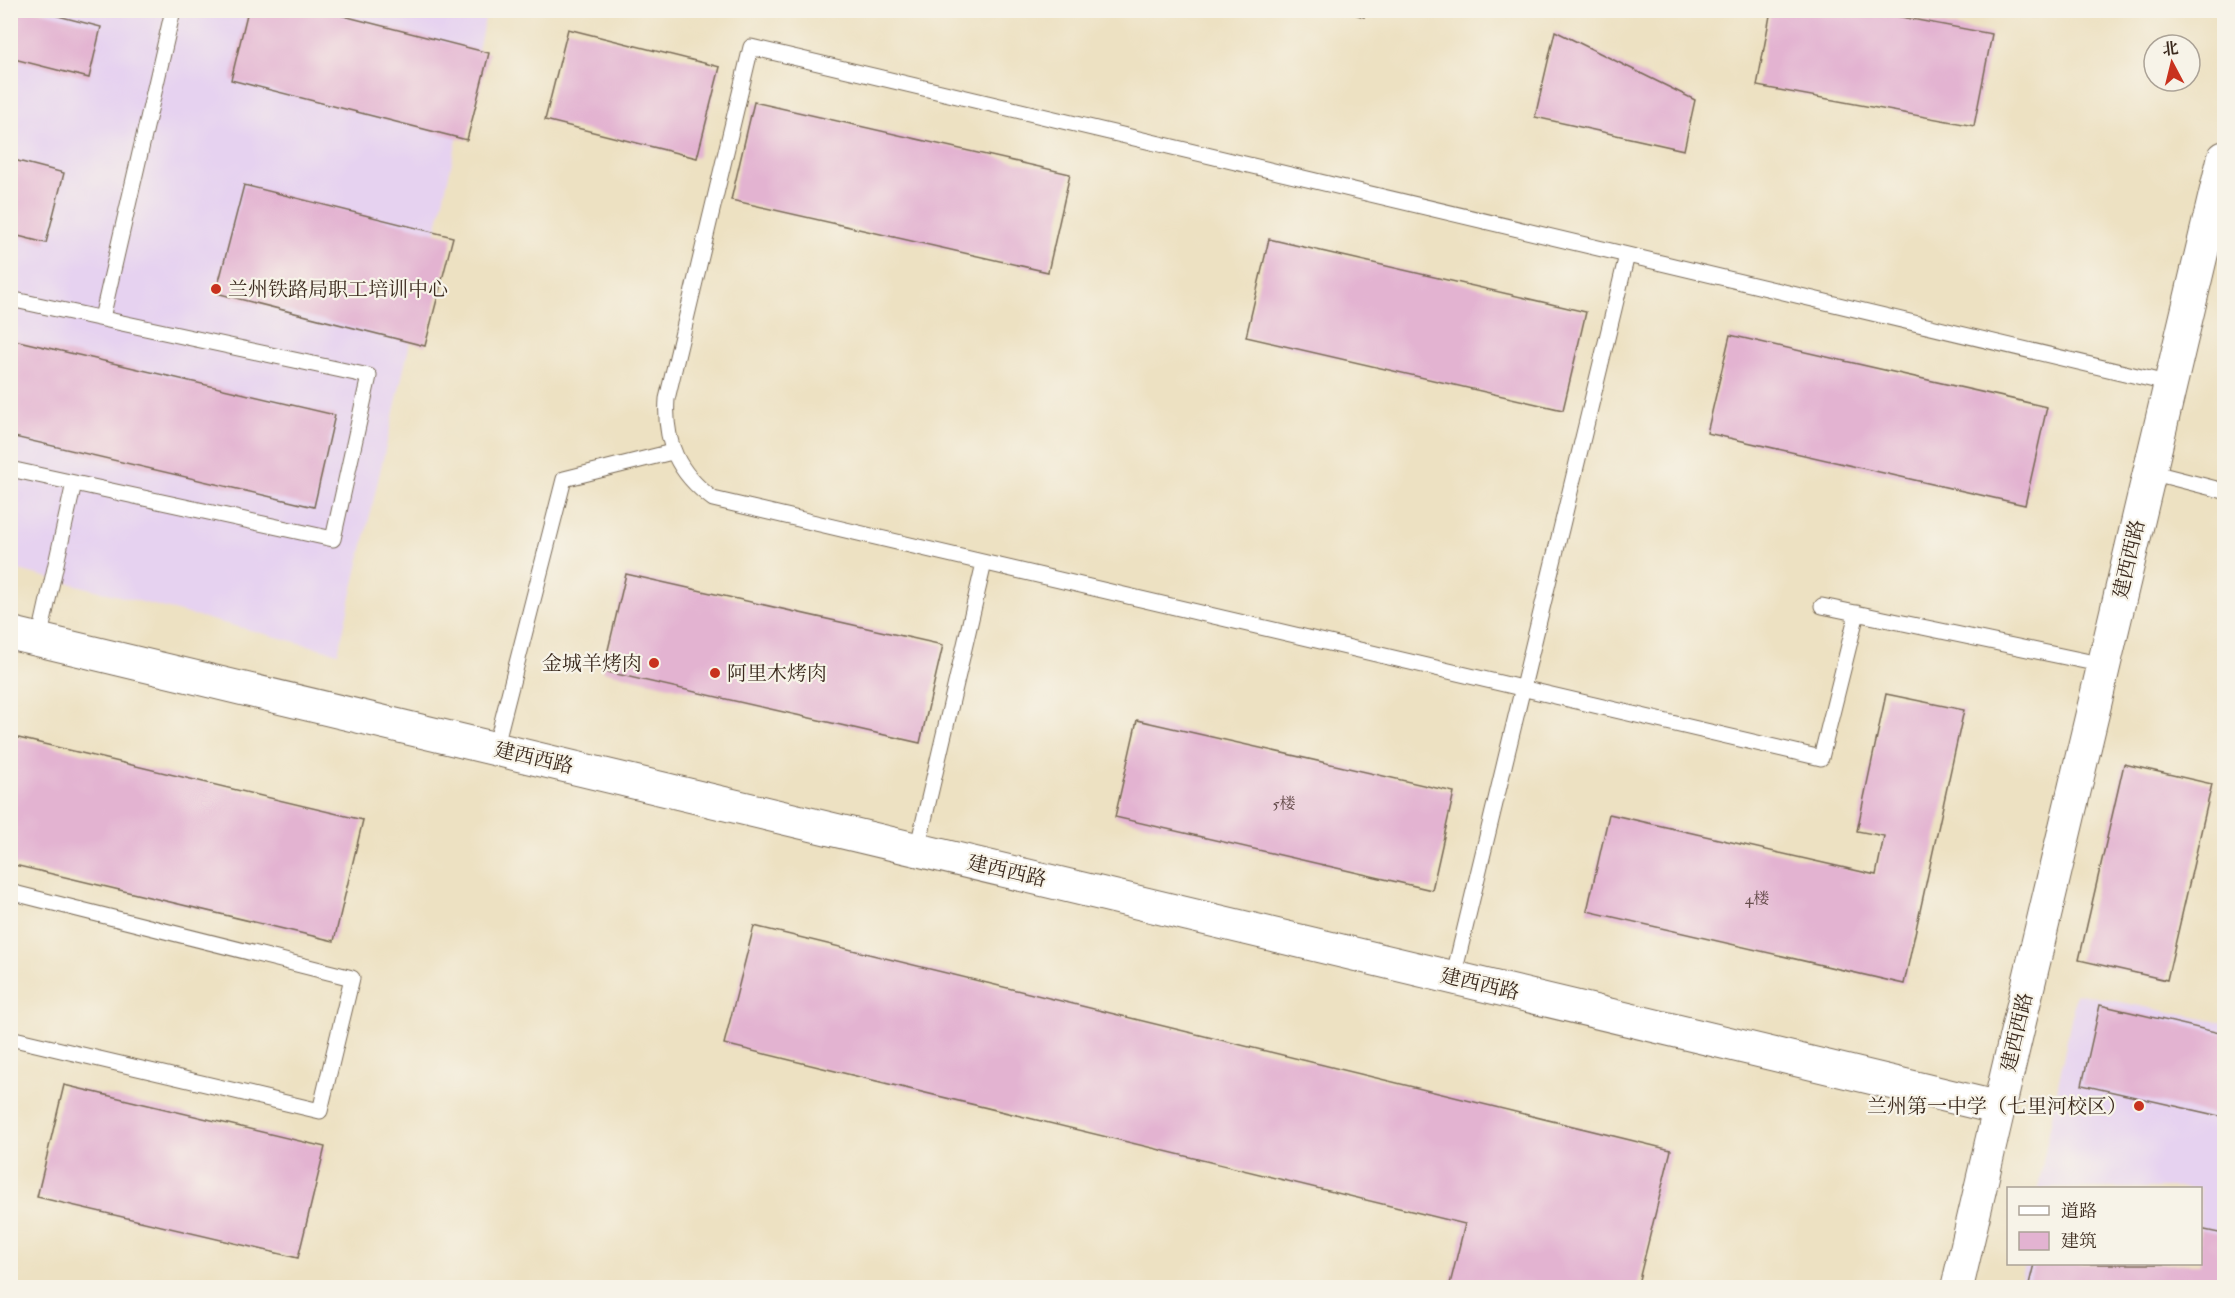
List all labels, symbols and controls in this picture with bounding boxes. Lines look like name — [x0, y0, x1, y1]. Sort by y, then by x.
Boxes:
north arrow — [2142, 33, 2202, 93]
text: 北 — [2161, 38, 2179, 60]
place label: 兰州铁路局职工培训中心 — [228, 277, 448, 302]
marker: 兰州铁路局职工培训中心 — [209, 282, 223, 296]
street label: 建西西路 — [2108, 517, 2150, 601]
place label: 金城羊烤肉 — [542, 651, 642, 676]
marker: 金城羊烤肉 — [647, 656, 661, 670]
place label: 阿里木烤肉 — [727, 661, 827, 686]
marker: 阿里木烤肉 — [708, 666, 722, 680]
street label: 建西西路 — [492, 737, 576, 779]
house number: 5楼 — [1272, 794, 1296, 814]
street label: 建西西路 — [965, 850, 1049, 892]
house number: 4楼 — [1745, 889, 1769, 909]
street label: 建西西路 — [1438, 963, 1522, 1005]
street label: 建西西路 — [1996, 990, 2038, 1074]
place label: 兰州第一中学（七里河校区） — [1867, 1094, 2127, 1119]
marker: 兰州第一中学（七里河校区） — [2132, 1099, 2146, 1113]
legend — [2007, 1187, 2202, 1265]
text: 道路 — [2061, 1200, 2097, 1223]
text: 建筑 — [2061, 1230, 2097, 1253]

